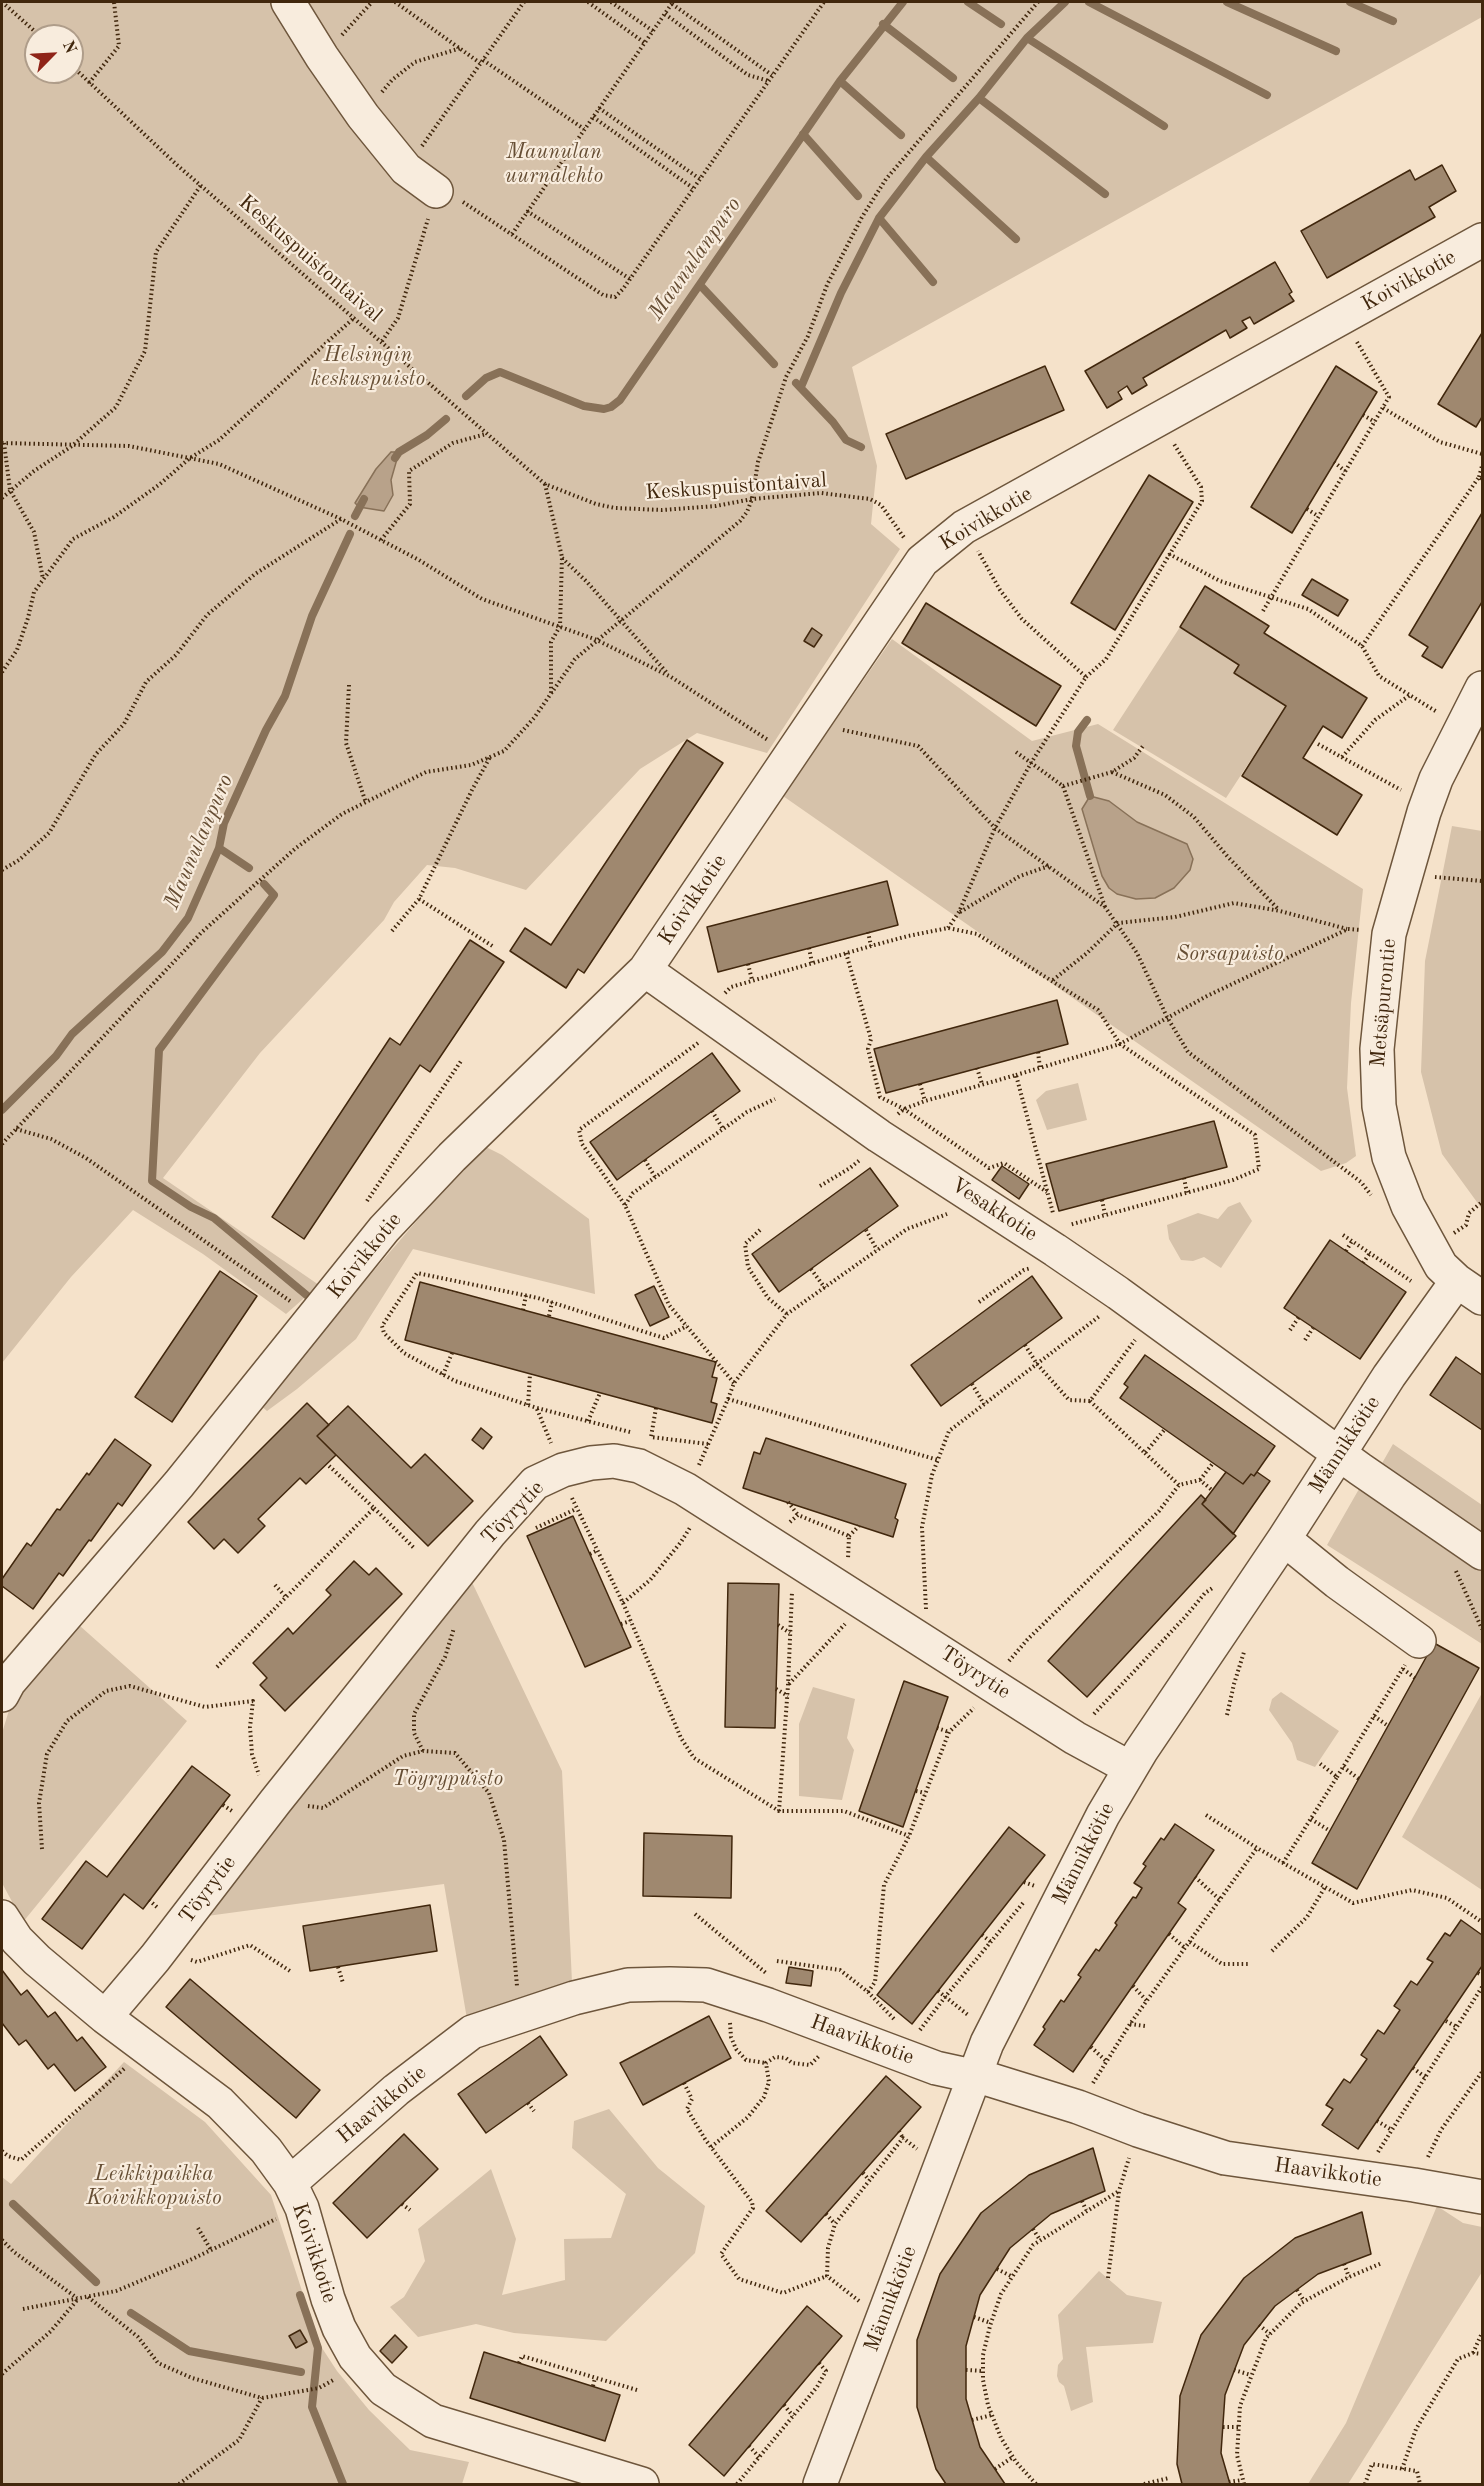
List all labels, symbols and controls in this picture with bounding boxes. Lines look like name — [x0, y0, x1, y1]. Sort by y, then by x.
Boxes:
north arrow — [24, 24, 84, 84]
text: N — [59, 39, 78, 56]
park label: Maunulan uurnalehto — [505, 139, 603, 189]
street label: Keskuspuistontaival — [233, 190, 387, 328]
water label: Maunulanpuro — [643, 192, 747, 326]
street label: Koivikkotie — [1358, 245, 1460, 317]
park label: Helsingin keskuspuisto — [311, 342, 425, 392]
street label: Keskuspuistontaival — [644, 468, 828, 506]
street label: Koivikkotie — [935, 481, 1037, 557]
water label: Maunulanpuro — [159, 771, 239, 913]
street label: Koivikkotie — [654, 850, 732, 950]
street label: Metsäpurontie — [1366, 938, 1402, 1068]
park label: Sorsapuisto — [1176, 941, 1284, 967]
street label: Vesakkotie — [946, 1173, 1042, 1247]
street label: Koivikkotie — [323, 1208, 407, 1304]
street label: Männikkötie — [1304, 1391, 1386, 1499]
street label: Töyrytie — [477, 1476, 549, 1550]
street label: Töyrytie — [935, 1641, 1015, 1705]
park label: Töyrypuisto — [393, 1766, 503, 1792]
street label: Männikkötie — [1048, 1799, 1120, 1909]
street label: Töyrytie — [174, 1851, 242, 1929]
street label: Haavikkotie — [807, 2010, 917, 2070]
street label: Haavikkotie — [332, 2061, 432, 2149]
street label: Haavikkotie — [1273, 2153, 1383, 2193]
park label: Leikkipaikka Koivikkopuisto — [86, 2161, 222, 2211]
street label: Koivikkotie — [286, 2200, 342, 2306]
street label: Männikkötie — [859, 2243, 923, 2355]

